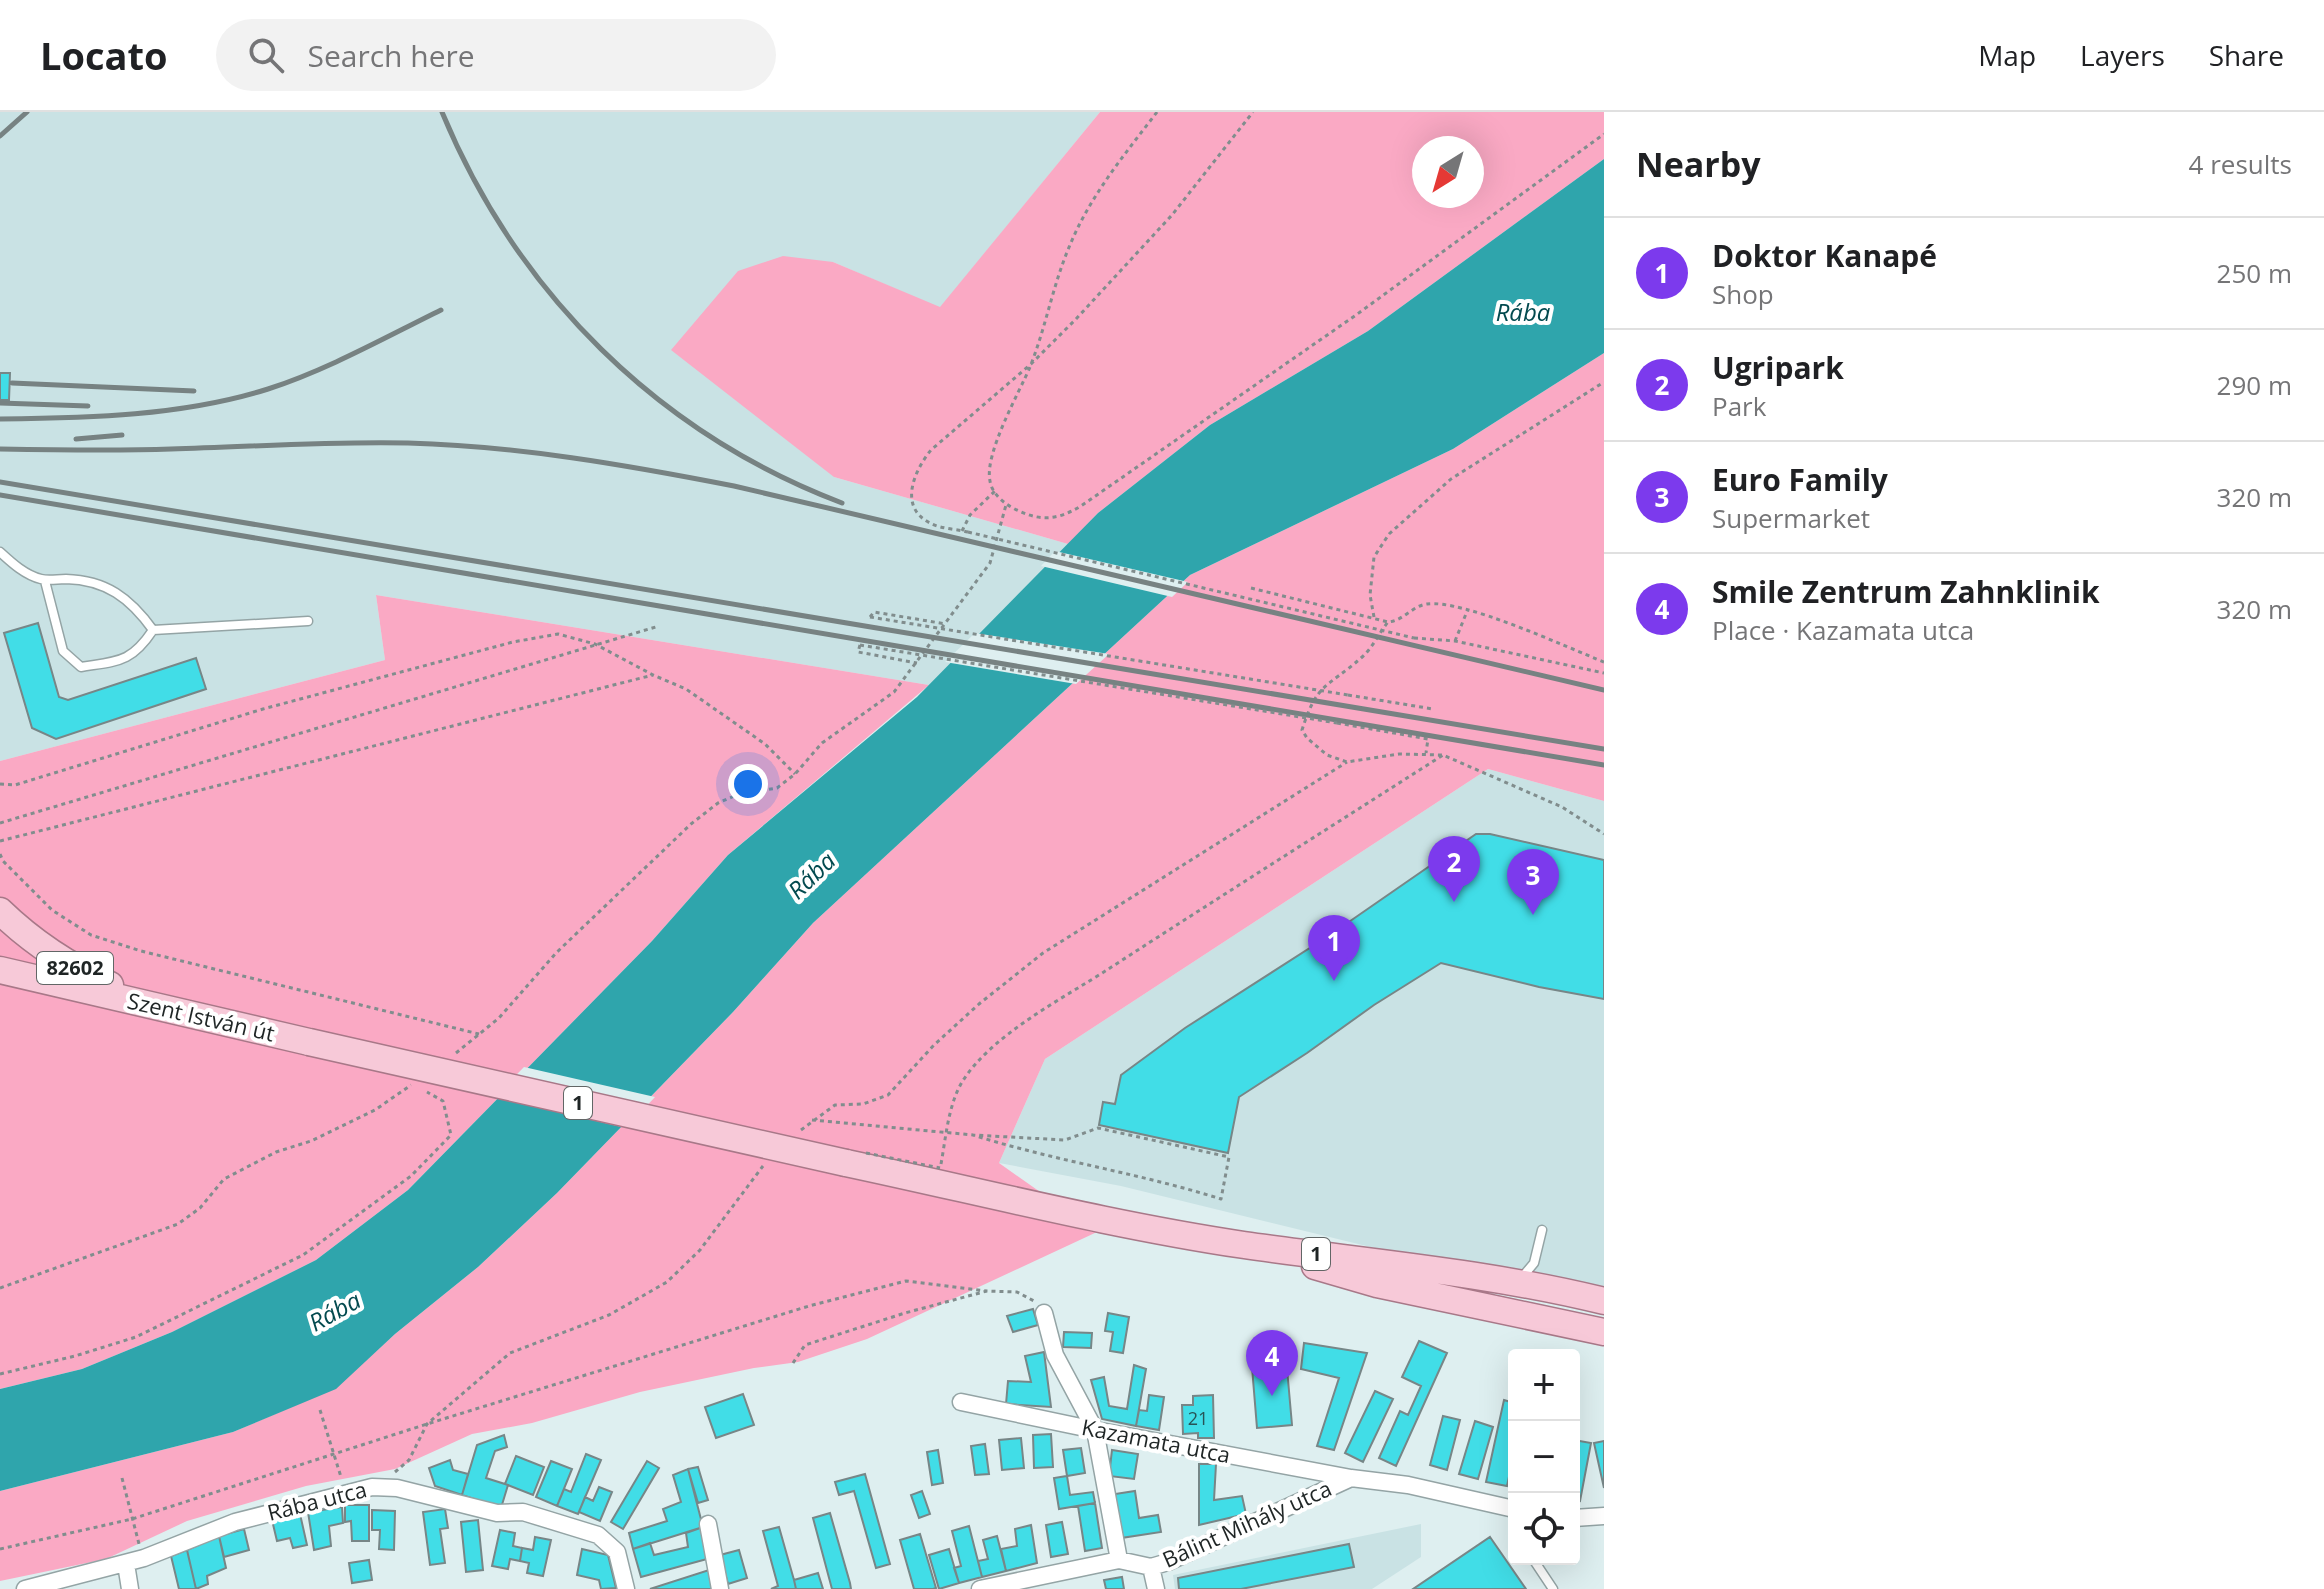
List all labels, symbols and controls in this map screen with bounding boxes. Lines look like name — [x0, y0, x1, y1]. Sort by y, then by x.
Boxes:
search box — [216, 19, 776, 91]
text: Locato — [40, 29, 168, 81]
icon: search — [244, 33, 288, 77]
text: Search here — [308, 35, 475, 76]
text: Map — [1978, 36, 2036, 74]
text: Layers — [2080, 36, 2165, 74]
text: Share — [2209, 36, 2284, 74]
north arrow — [1412, 136, 1484, 208]
text: Nearby — [1636, 141, 1761, 187]
text: 4 results — [2189, 146, 2292, 182]
text: Doktor Kanapé — [1712, 235, 1937, 276]
text: 1 — [1655, 255, 1669, 291]
text: 250 m — [2217, 255, 2292, 291]
text: Shop — [1712, 276, 1774, 312]
water label: Rába — [1496, 295, 1551, 328]
text: Ugripark — [1712, 347, 1844, 388]
text: 2 — [1655, 367, 1669, 403]
text: 290 m — [2217, 367, 2292, 403]
text: Park — [1712, 388, 1766, 424]
text: Euro Family — [1712, 459, 1888, 500]
text: 3 — [1655, 479, 1669, 515]
text: 320 m — [2217, 479, 2292, 515]
text: Supermarket — [1712, 500, 1870, 536]
text: Smile Zentrum Zahnklinik — [1712, 571, 2100, 612]
text: 4 — [1655, 591, 1669, 627]
text: 320 m — [2217, 591, 2292, 627]
text: Place · Kazamata utca — [1712, 612, 1974, 648]
your location — [728, 764, 768, 804]
pin: 2 — [1428, 836, 1480, 902]
water label: Rába — [780, 844, 842, 906]
pin: 3 — [1507, 849, 1559, 915]
pin: 1 — [1308, 915, 1360, 981]
road number: 82602 — [37, 952, 113, 984]
street label: Szent István út — [125, 985, 278, 1048]
road number: 1 — [564, 1087, 592, 1119]
road number: 1 — [1302, 1238, 1330, 1270]
water label: Rába — [302, 1283, 367, 1338]
pin: 4 — [1246, 1330, 1298, 1396]
map controls — [1508, 1349, 1580, 1565]
button: + — [1508, 1349, 1580, 1421]
house number: 21 — [1188, 1406, 1208, 1430]
street label: Kazamata utca — [1079, 1411, 1233, 1469]
button: − — [1508, 1421, 1580, 1493]
street label: Bálint Mihály utca — [1157, 1472, 1336, 1574]
street label: Rába utca — [264, 1473, 370, 1527]
button: locate — [1508, 1493, 1580, 1565]

